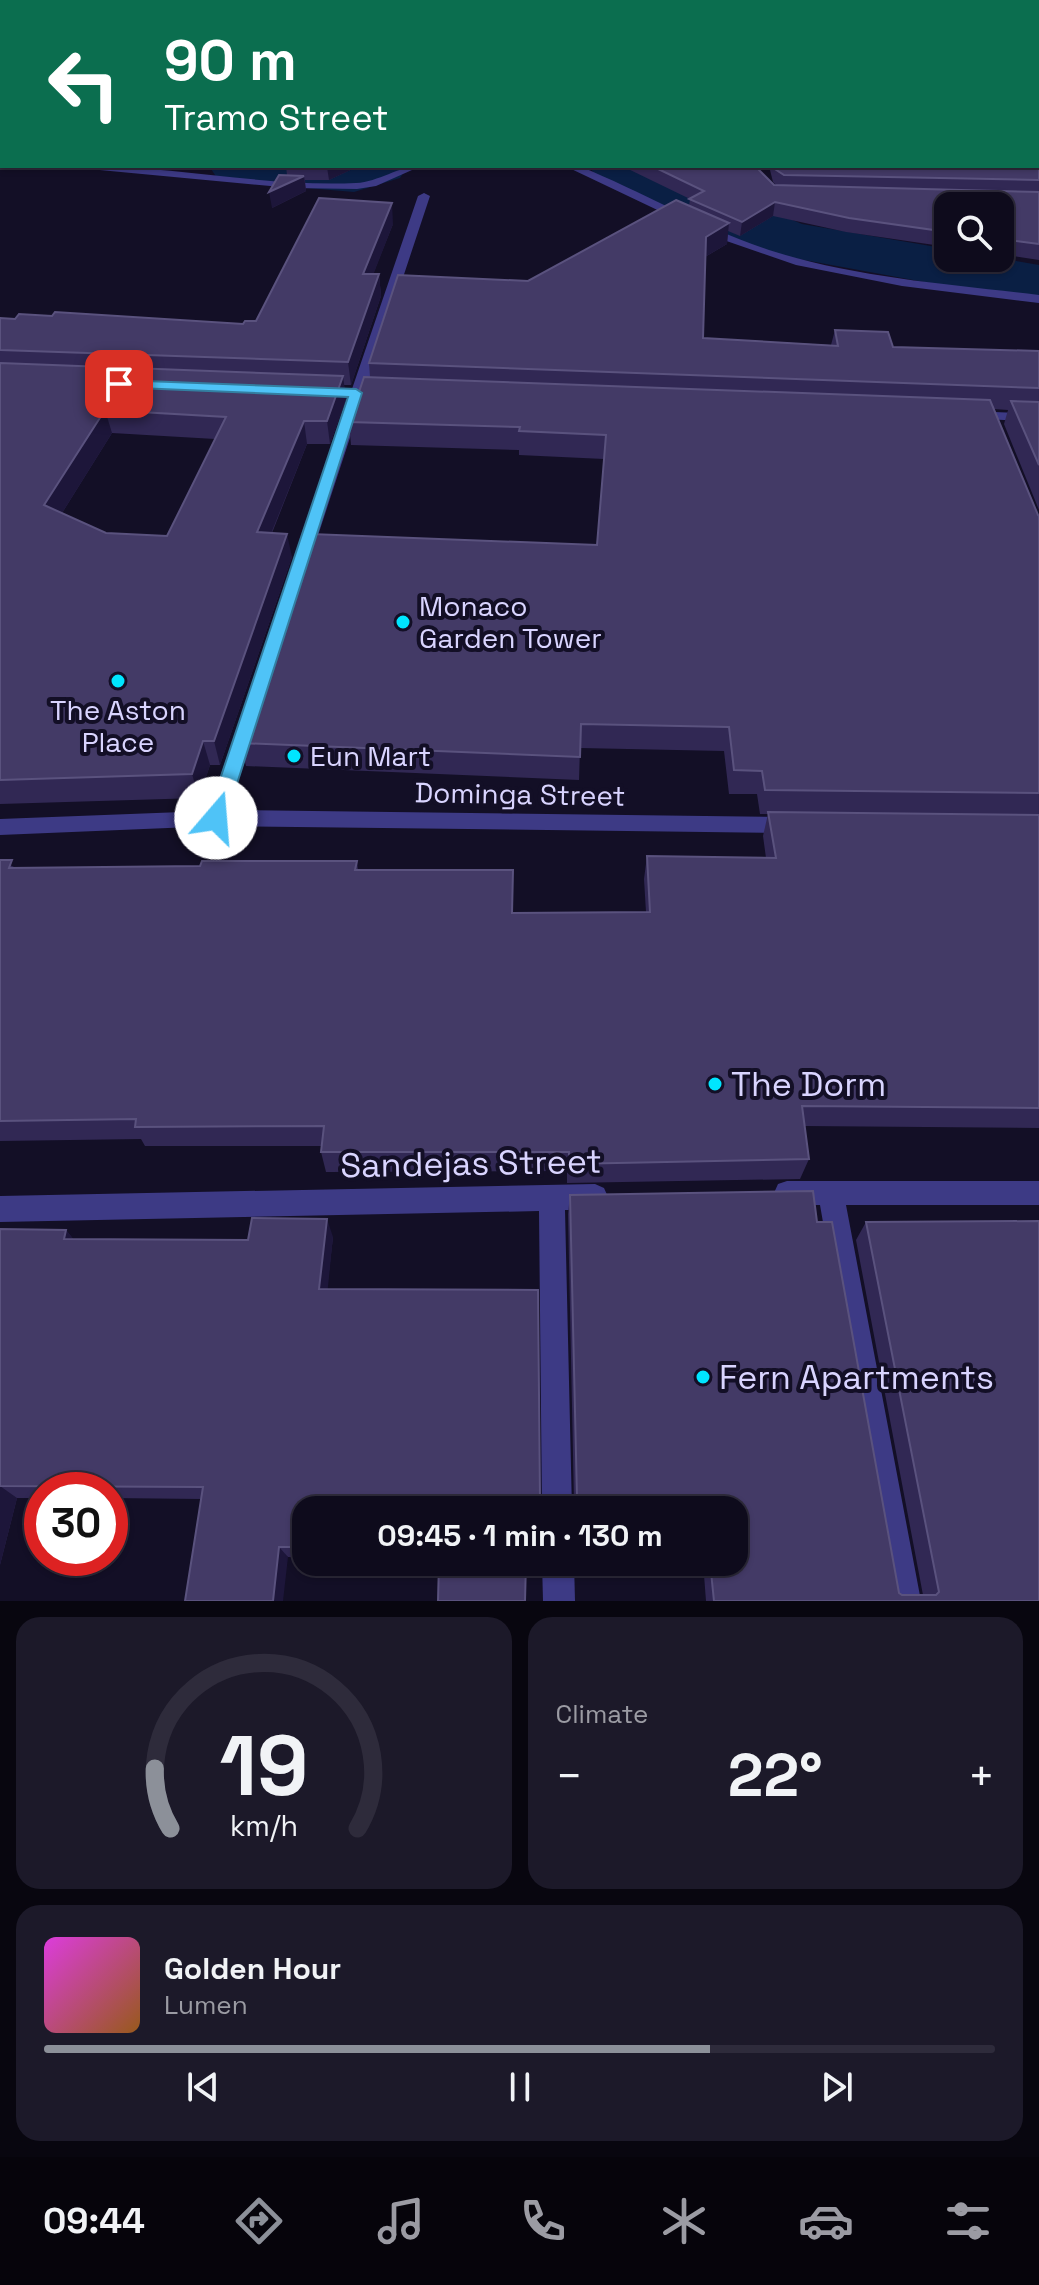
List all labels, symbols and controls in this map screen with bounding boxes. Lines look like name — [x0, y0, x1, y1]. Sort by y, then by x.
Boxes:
text: 90 m — [164, 25, 297, 96]
icon: left — [32, 32, 136, 136]
text: Tramo Street — [164, 95, 389, 141]
map controls — [934, 192, 1014, 272]
button: search — [934, 192, 1014, 272]
pin — [85, 350, 153, 418]
icon: arrive — [97, 362, 141, 406]
place label: Monaco Garden Tower — [419, 588, 602, 656]
marker: Monaco Garden Tower — [394, 613, 412, 631]
marker: The Aston Place — [109, 672, 127, 690]
place label: The Aston Place — [50, 692, 186, 760]
place label: Eun Mart — [310, 738, 431, 774]
marker: Eun Mart — [285, 747, 303, 765]
street label: Dominga Street — [414, 774, 626, 814]
position arrow — [174, 776, 258, 860]
place label: The Dorm — [731, 1063, 886, 1106]
marker: The Dorm — [706, 1075, 724, 1093]
street label: Sandejas Street — [340, 1140, 602, 1187]
place label: Fern Apartments — [719, 1356, 994, 1399]
marker: Fern Apartments — [694, 1368, 712, 1386]
speed limit sign: 30 — [24, 1472, 128, 1576]
text: 09:45 · 1 min · 130 m — [377, 1516, 663, 1555]
text: Climate — [556, 1697, 648, 1731]
text: 19 — [219, 1713, 308, 1819]
text: 22° — [728, 1737, 823, 1814]
text: − — [556, 1748, 583, 1804]
text: + — [968, 1748, 995, 1804]
text: km/h — [230, 1808, 298, 1844]
text: Golden Hour — [164, 1949, 341, 1988]
text: Lumen — [164, 1988, 248, 2022]
icon: previous — [181, 2065, 225, 2109]
icon: pause — [498, 2065, 542, 2109]
icon: next — [815, 2065, 859, 2109]
icon: directions — [231, 2193, 287, 2249]
icon: music — [373, 2193, 429, 2249]
icon: phone — [515, 2193, 571, 2249]
icon: climate — [656, 2193, 712, 2249]
icon: car — [798, 2193, 854, 2249]
icon: filters — [940, 2193, 996, 2249]
text: 09:44 — [43, 2198, 145, 2244]

